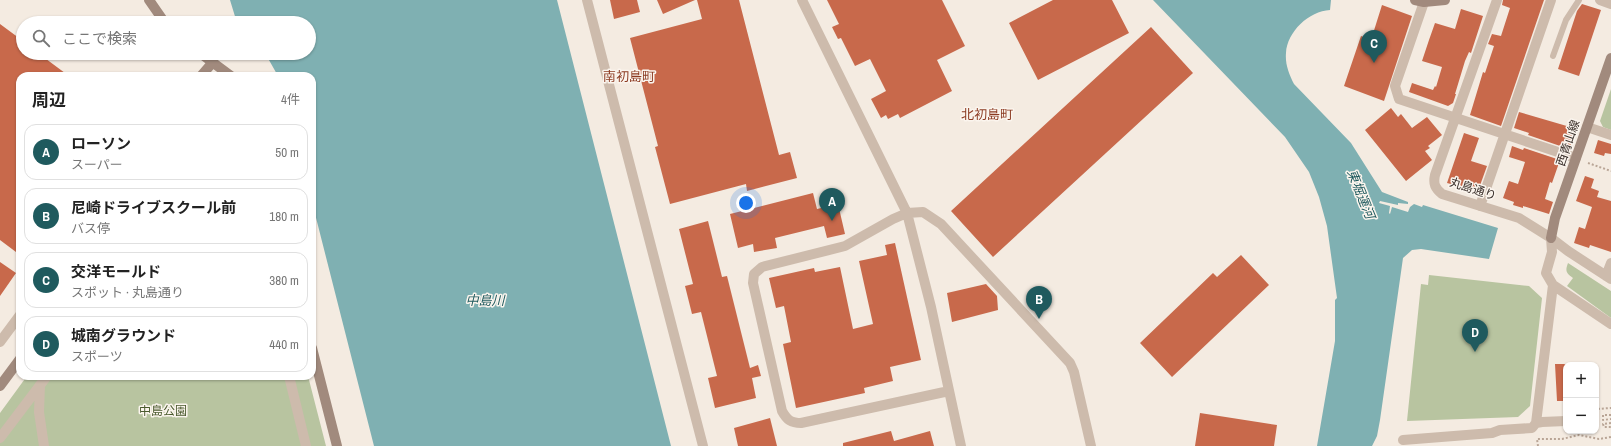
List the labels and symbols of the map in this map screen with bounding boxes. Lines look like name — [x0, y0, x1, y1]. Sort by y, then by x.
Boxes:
pin: C — [1361, 30, 1387, 63]
district label: 南初島町 — [603, 68, 655, 85]
district label: 北初島町 — [961, 106, 1013, 123]
street label: 西青山線 — [1553, 118, 1583, 168]
water label: 東堀運河 — [1343, 167, 1380, 224]
street label: 丸島通り — [1448, 174, 1498, 204]
pin: A — [819, 188, 845, 221]
your location — [736, 193, 756, 213]
pin: B — [1026, 286, 1052, 319]
water label: 中島川 — [465, 292, 506, 309]
pin: D — [1462, 319, 1488, 352]
park label: 中島公園 — [139, 403, 187, 419]

